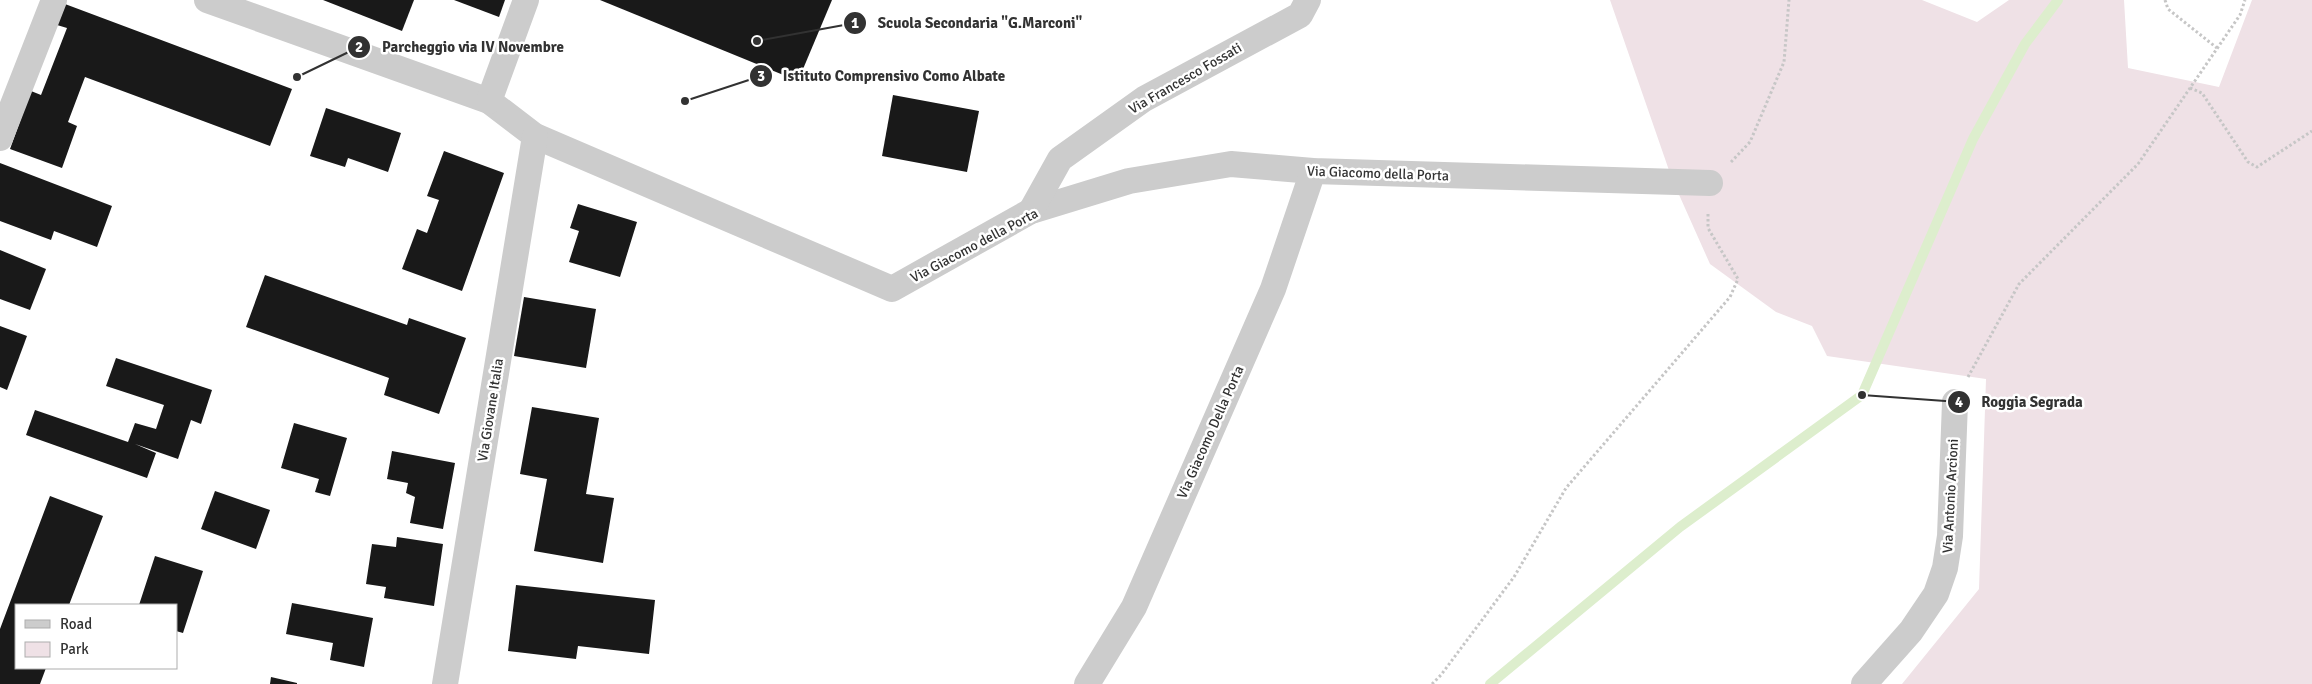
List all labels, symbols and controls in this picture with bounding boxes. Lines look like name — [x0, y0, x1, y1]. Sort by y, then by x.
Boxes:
callout: Scuola Secondaria "G.Marconi" — [842, 8, 1092, 38]
text: 1 — [851, 14, 859, 32]
text: Scuola Secondaria "G.Marconi" — [878, 14, 1083, 32]
callout: Parcheggio via IV Novembre — [347, 32, 574, 62]
text: 2 — [355, 38, 363, 56]
text: Parcheggio via IV Novembre — [382, 38, 564, 56]
street label: Via Francesco Fossati — [1126, 39, 1245, 118]
callout: Istituto Comprensivo Como Albate — [748, 61, 1016, 91]
text: 3 — [757, 67, 765, 85]
text: Istituto Comprensivo Como Albate — [783, 67, 1005, 85]
street label: Via Giacomo della Porta — [1307, 163, 1449, 184]
street label: Via Giacomo della Porta — [907, 205, 1041, 286]
street label: Via Giovane Italia — [474, 357, 507, 463]
street label: Via Giacomo Della Porta — [1173, 363, 1247, 501]
callout: Roggia Segrada — [1947, 387, 2093, 417]
text: 4 — [1955, 393, 1963, 411]
text: Roggia Segrada — [1981, 393, 2083, 411]
street label: Via Antonio Arcioni — [1939, 438, 1962, 554]
legend — [15, 604, 178, 669]
text: Road — [60, 615, 92, 633]
text: Park — [60, 640, 89, 658]

